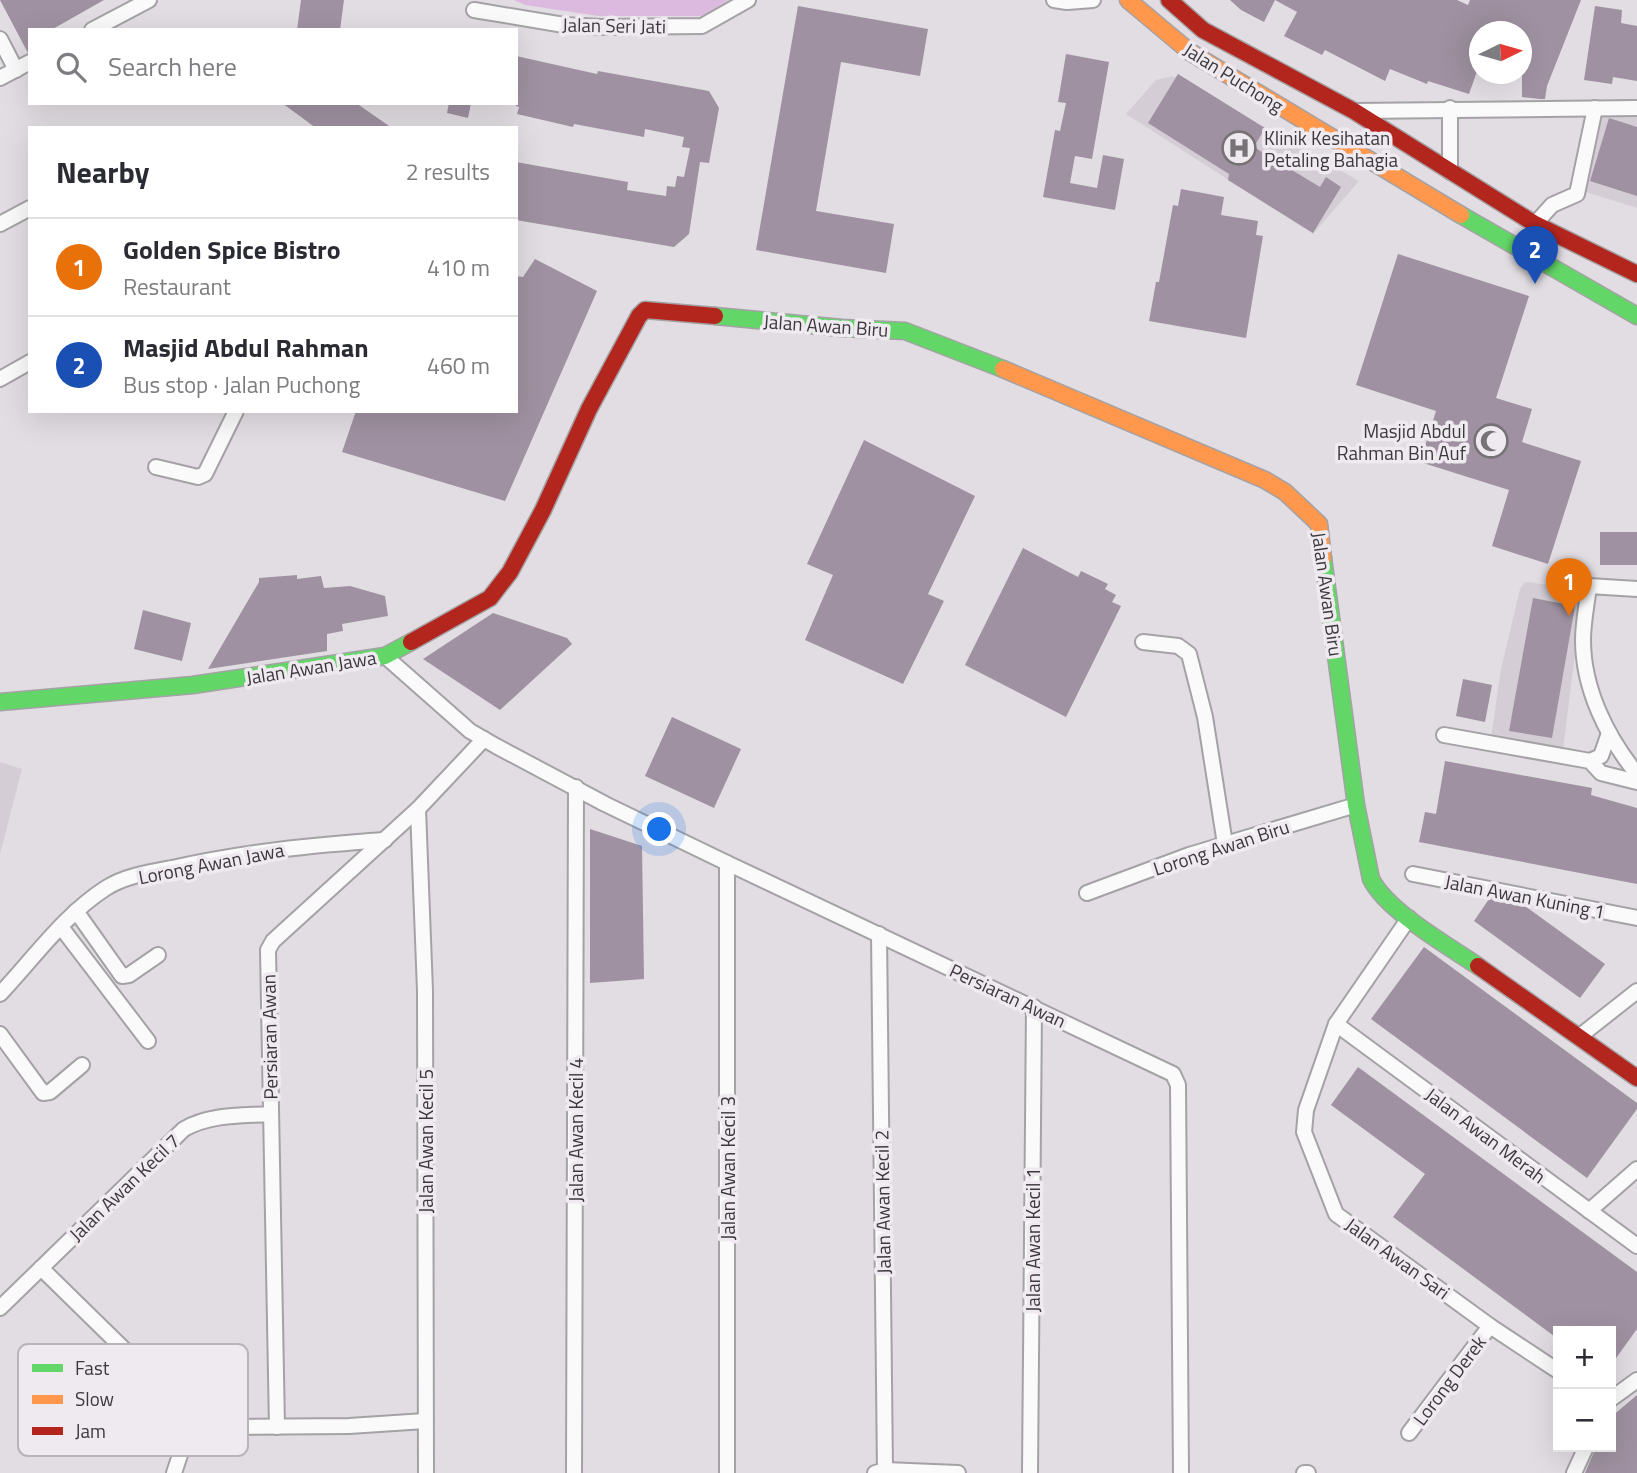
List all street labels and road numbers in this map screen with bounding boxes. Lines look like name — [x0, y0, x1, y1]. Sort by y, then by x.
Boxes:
street label: Jalan Seri Jati — [562, 10, 666, 40]
street label: Jalan Puchong — [1178, 35, 1290, 119]
street label: Jalan Awan Biru — [763, 306, 889, 344]
street label: Jalan Awan Biru — [1305, 530, 1351, 658]
street label: Jalan Awan Jawa — [244, 642, 379, 692]
street label: Lorong Awan Biru — [1149, 811, 1293, 883]
street label: Lorong Awan Jawa — [136, 835, 287, 891]
street label: Jalan Awan Kuning 1 — [1443, 866, 1607, 926]
street label: Persiaran Awan — [945, 955, 1071, 1035]
street label: Persiaran Awan — [253, 974, 285, 1100]
street label: Jalan Awan Kecil 4 — [561, 1058, 590, 1202]
street label: Jalan Awan Kecil 5 — [411, 1069, 440, 1213]
street label: Jalan Awan Merah — [1420, 1080, 1552, 1190]
street label: Jalan Awan Kecil 3 — [713, 1096, 742, 1240]
street label: Jalan Awan Kecil 7 — [62, 1126, 186, 1248]
street label: Jalan Awan Kecil 2 — [866, 1130, 898, 1274]
street label: Jalan Awan Kecil 1 — [1018, 1168, 1047, 1312]
street label: Jalan Awan Sari — [1340, 1210, 1456, 1306]
street label: Lorong Derek — [1405, 1329, 1493, 1431]

